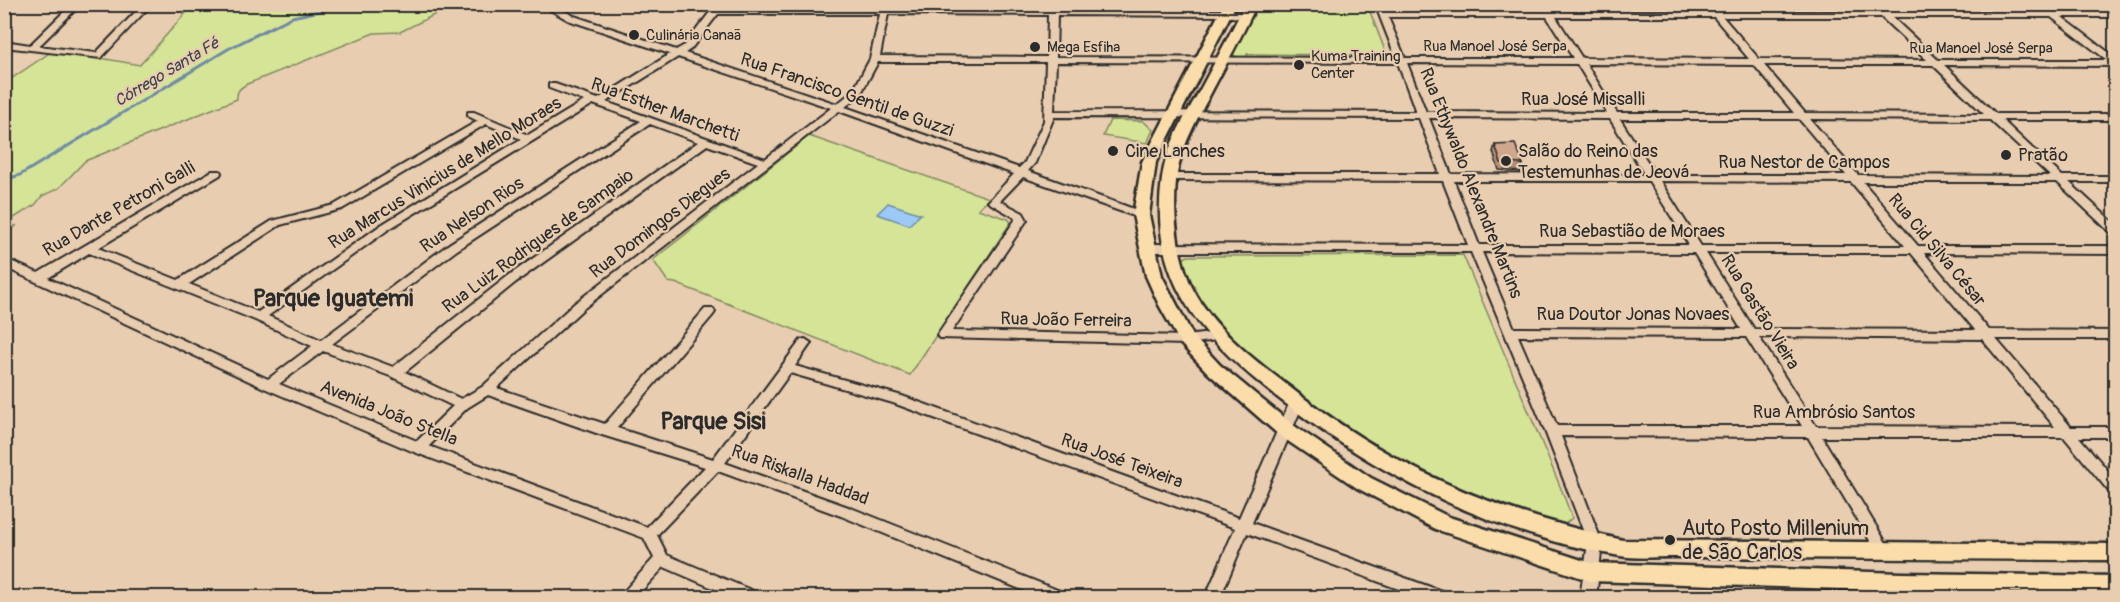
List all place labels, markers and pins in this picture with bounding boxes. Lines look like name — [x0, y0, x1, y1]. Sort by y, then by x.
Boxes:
place label: Culinária Canaã — [646, 26, 742, 45]
marker: Culinária Canaã — [627, 28, 641, 42]
place label: Mega Esfiha — [1047, 38, 1120, 57]
marker: Mega Esfiha — [1028, 40, 1042, 54]
place label: Kuma Training Center — [1311, 47, 1400, 83]
marker: Kuma Training Center — [1292, 58, 1306, 72]
place label: Cine Lanches — [1125, 140, 1225, 163]
place label: Salão do Reino das Testemunhas de Jeová — [1518, 140, 1689, 184]
marker: Cine Lanches — [1106, 144, 1120, 158]
place label: Pratão — [2018, 144, 2068, 167]
marker: Pratão — [1999, 148, 2013, 162]
marker: Salão do Reino das Testemunhas de Jeová — [1499, 154, 1513, 168]
place label: Auto Posto Millenium de São Carlos — [1682, 515, 1869, 566]
marker: Auto Posto Millenium de São Carlos — [1663, 533, 1677, 547]

